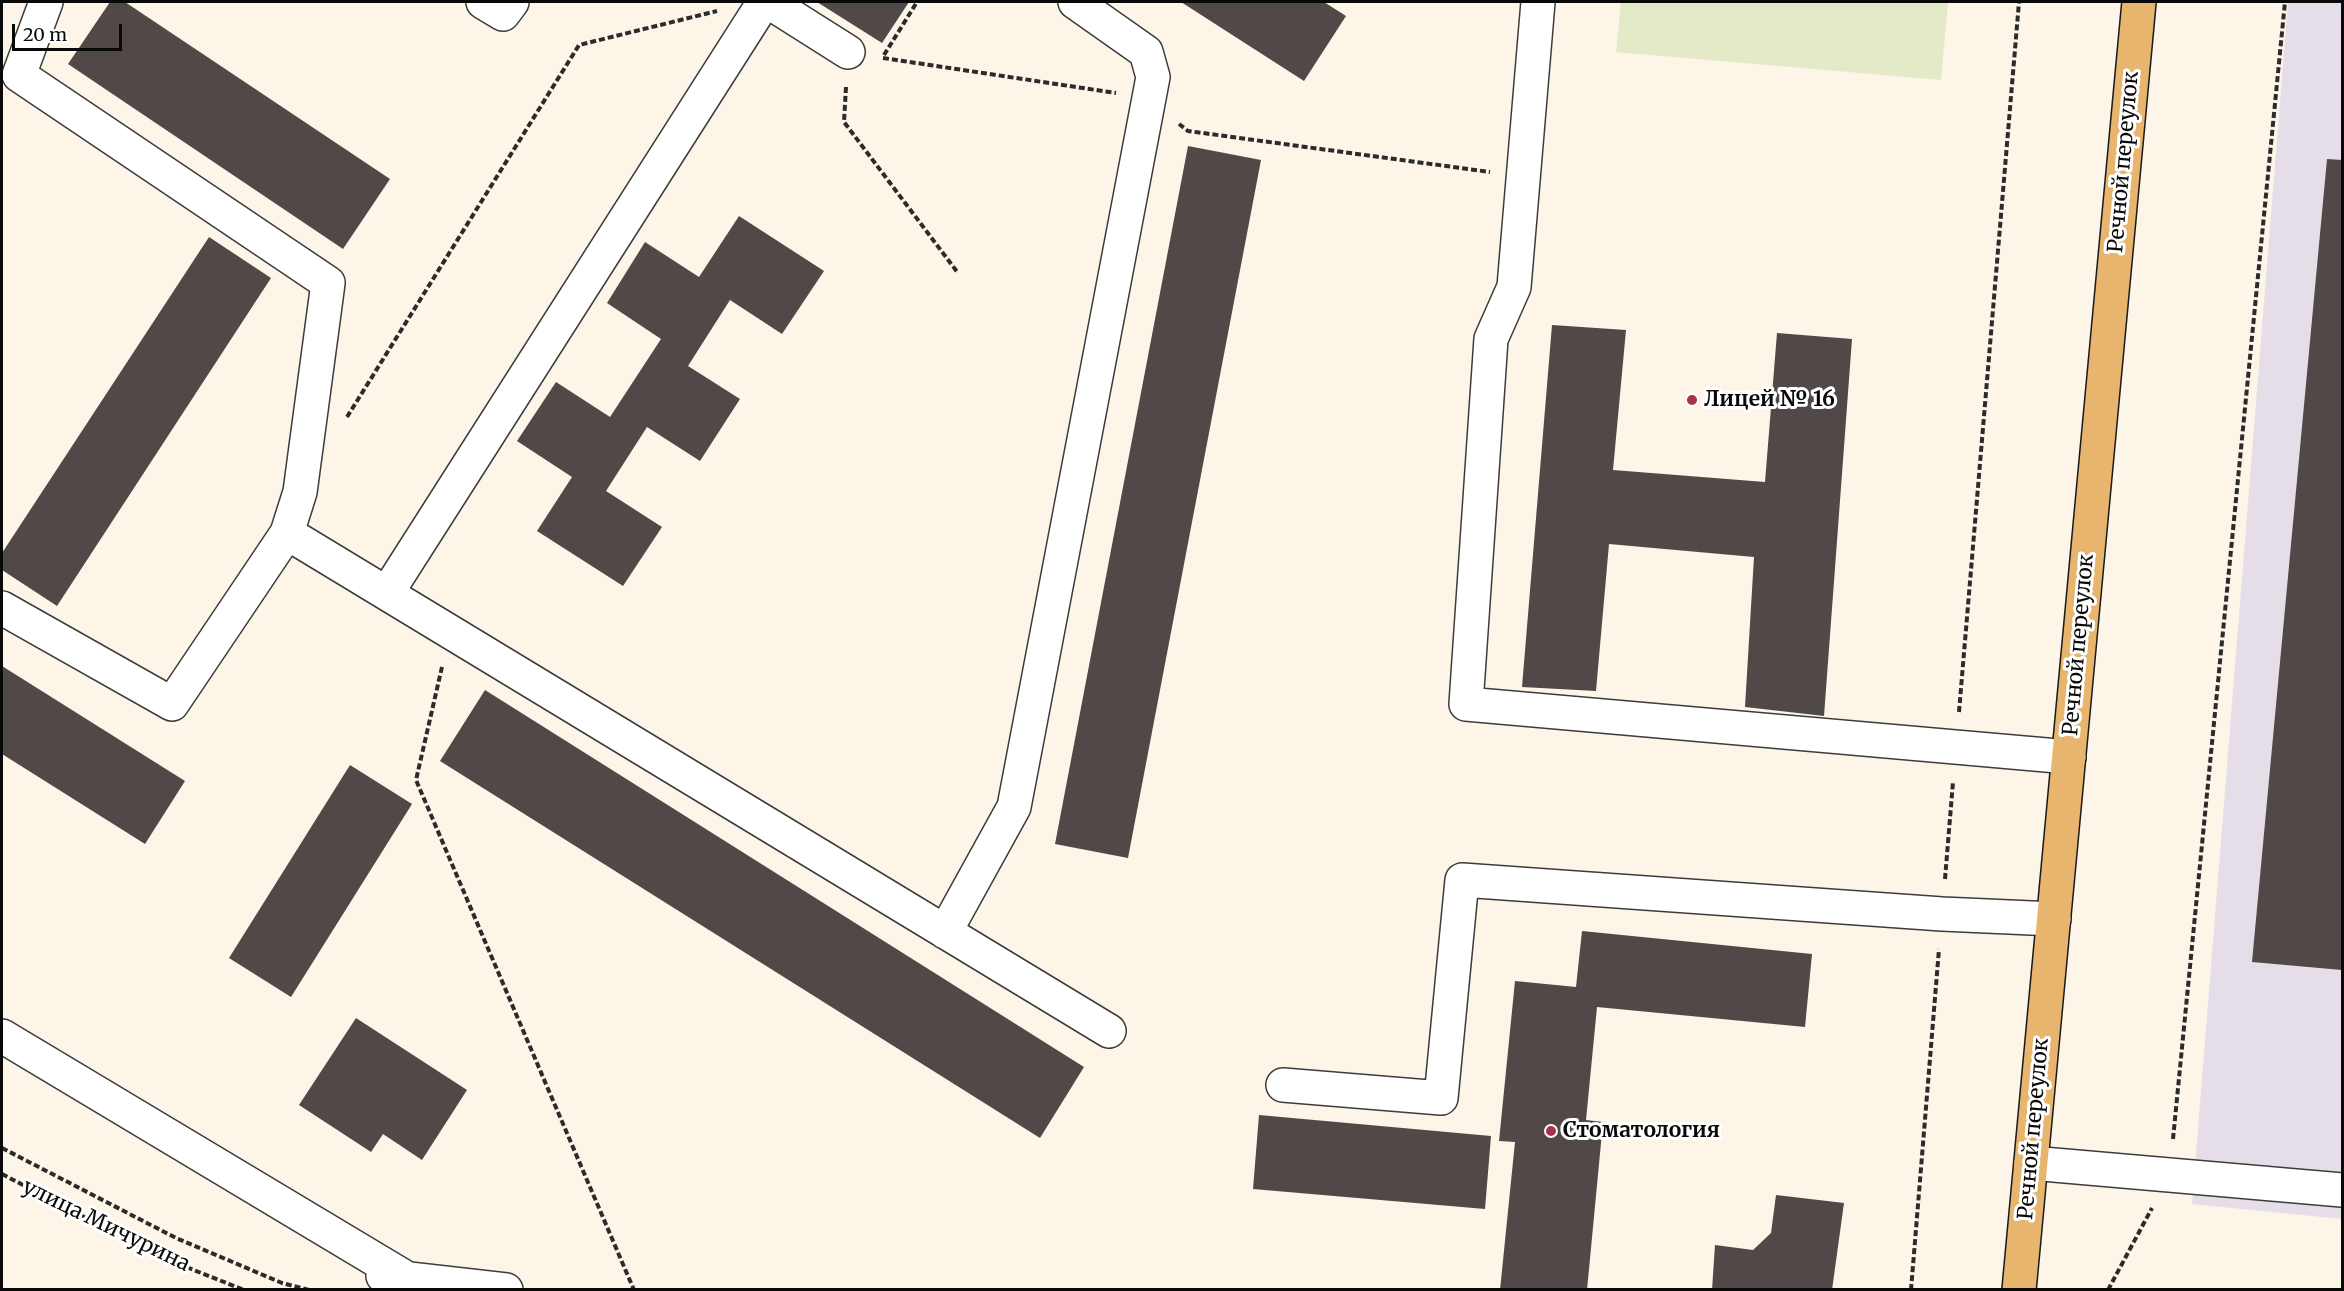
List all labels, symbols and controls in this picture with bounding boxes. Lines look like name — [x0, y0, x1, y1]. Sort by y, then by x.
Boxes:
scale bar — [15, 12, 124, 50]
text: 20 m — [23, 23, 67, 46]
street label: Речной переулок — [2104, 70, 2144, 254]
place label: Лицей № 16 — [1704, 387, 1835, 413]
marker: Лицей № 16 — [1685, 393, 1699, 407]
street label: Речной переулок — [2059, 553, 2099, 737]
street label: Речной переулок — [2014, 1037, 2054, 1221]
place label: Стоматология — [1563, 1118, 1720, 1144]
marker: Стоматология — [1544, 1124, 1558, 1138]
street label: улица Мичурина — [18, 1175, 194, 1277]

